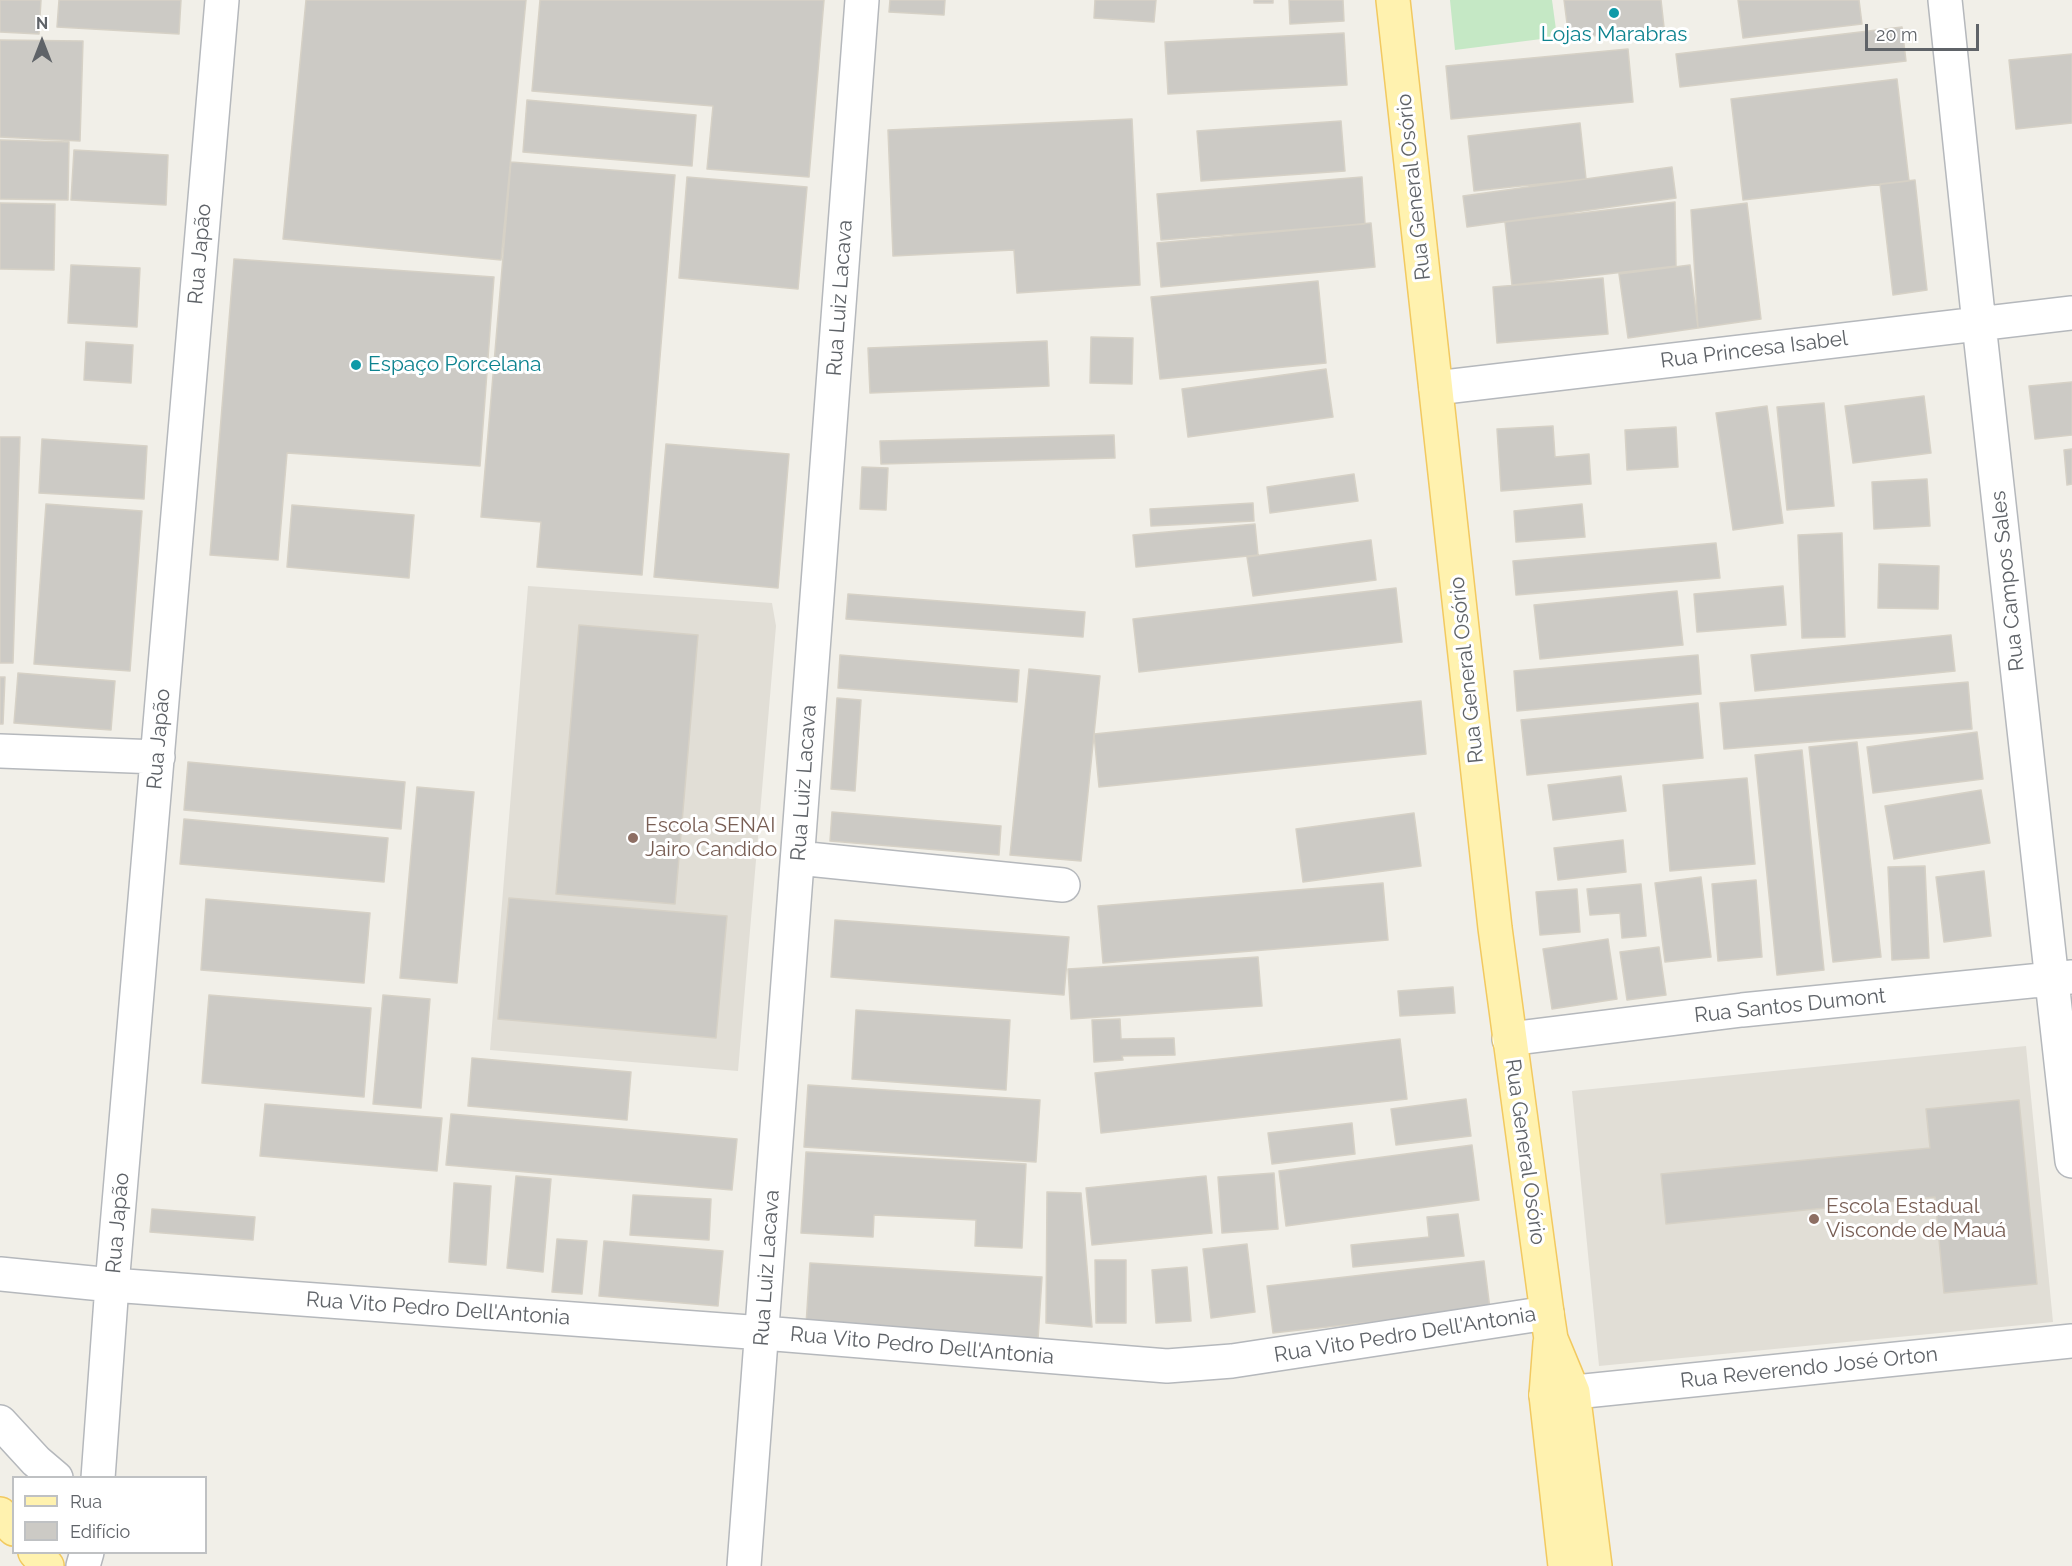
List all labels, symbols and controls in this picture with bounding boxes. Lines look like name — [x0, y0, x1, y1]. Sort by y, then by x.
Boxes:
marker: Lojas Marabras — [1607, 6, 1621, 20]
north arrow — [12, 12, 72, 72]
scale bar — [1868, 12, 1982, 50]
text: N — [36, 14, 48, 33]
place label: Lojas Marabras — [1541, 22, 1687, 48]
text: 20 m — [1876, 24, 1918, 45]
street label: Rua General Osório — [1392, 92, 1436, 282]
street label: Rua Japão — [183, 203, 217, 305]
street label: Rua Luiz Lacava — [822, 219, 858, 377]
street label: Rua Princesa Isabel — [1659, 326, 1849, 374]
place label: Espaço Porcelana — [368, 352, 542, 378]
marker: Espaço Porcelana — [349, 358, 363, 372]
street label: Rua Campos Sales — [1986, 490, 2030, 672]
street label: Rua General Osório — [1445, 575, 1489, 765]
street label: Rua Japão — [142, 688, 176, 790]
street label: Rua Luiz Lacava — [786, 704, 822, 862]
place label: Escola SENAI Jairo Candido — [645, 813, 777, 863]
marker: Escola SENAI Jairo Candido — [626, 831, 640, 845]
street label: Rua Santos Dumont — [1693, 983, 1887, 1029]
street label: Rua General Osório — [1499, 1057, 1551, 1247]
street label: Rua Japão — [101, 1172, 135, 1274]
street label: Rua Luiz Lacava — [749, 1189, 785, 1347]
place label: Escola Estadual Visconde de Mauá — [1826, 1194, 2006, 1244]
marker: Escola Estadual Visconde de Mauá — [1807, 1212, 1821, 1226]
street label: Rua Vito Pedro Dell'Antonia — [305, 1287, 571, 1331]
street label: Rua Vito Pedro Dell'Antonia — [1272, 1302, 1538, 1368]
street label: Rua Vito Pedro Dell'Antonia — [789, 1322, 1055, 1370]
street label: Rua Reverendo José Orton — [1679, 1342, 1939, 1394]
legend — [12, 1476, 207, 1554]
text: Rua — [70, 1491, 102, 1512]
text: Edifício — [70, 1521, 130, 1542]

